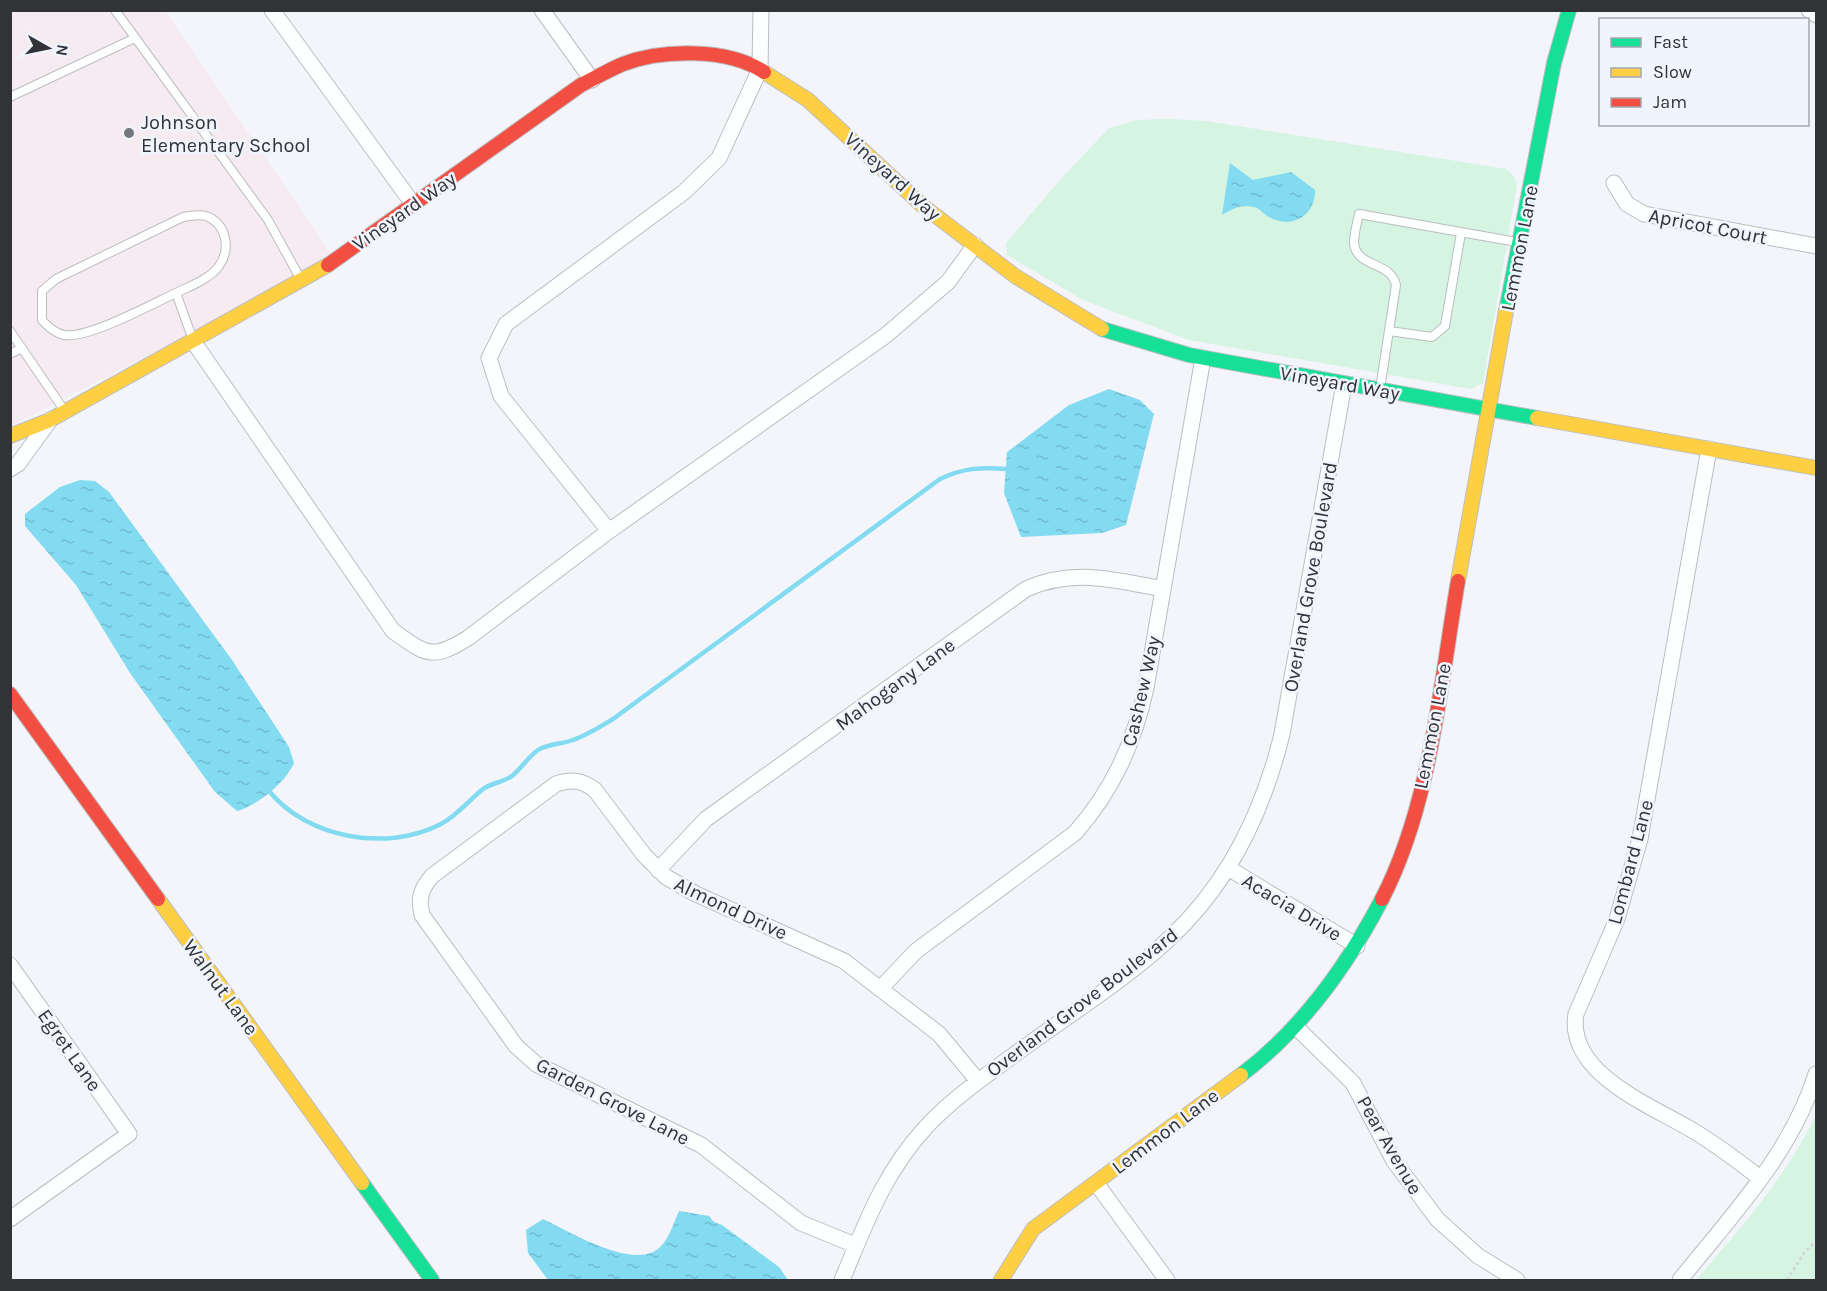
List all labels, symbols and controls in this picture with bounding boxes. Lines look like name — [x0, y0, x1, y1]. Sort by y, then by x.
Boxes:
north arrow — [18, 18, 78, 78]
legend — [1599, 18, 1809, 126]
text: Fast — [1653, 31, 1688, 53]
text: N — [52, 43, 73, 57]
text: Slow — [1653, 61, 1692, 83]
text: Jam — [1653, 91, 1687, 113]
place label: Johnson Elementary School — [141, 111, 311, 157]
marker: Johnson Elementary School — [122, 126, 136, 140]
street label: Vineyard Way — [840, 127, 945, 225]
street label: Vineyard Way — [348, 167, 461, 256]
street label: Lemmon Lane — [1496, 183, 1543, 313]
street label: Apricot Court — [1647, 204, 1769, 249]
street label: Vineyard Way — [1278, 362, 1402, 405]
street label: Overland Grove Boulevard — [1279, 460, 1342, 694]
street label: Mahogany Lane — [831, 633, 960, 735]
street label: Cashew Way — [1118, 634, 1165, 749]
street label: Lemmon Lane — [1409, 661, 1456, 791]
street label: Lombard Lane — [1603, 797, 1658, 927]
street label: Acacia Drive — [1238, 869, 1345, 946]
street label: Almond Drive — [671, 872, 791, 945]
street label: Overland Grove Boulevard — [982, 923, 1182, 1082]
street label: Walnut Lane — [178, 935, 263, 1040]
street label: Egret Lane — [33, 1005, 106, 1096]
street label: Garden Grove Lane — [532, 1053, 693, 1150]
street label: Lemmon Lane — [1107, 1084, 1223, 1179]
street label: Pear Avenue — [1352, 1092, 1427, 1199]

